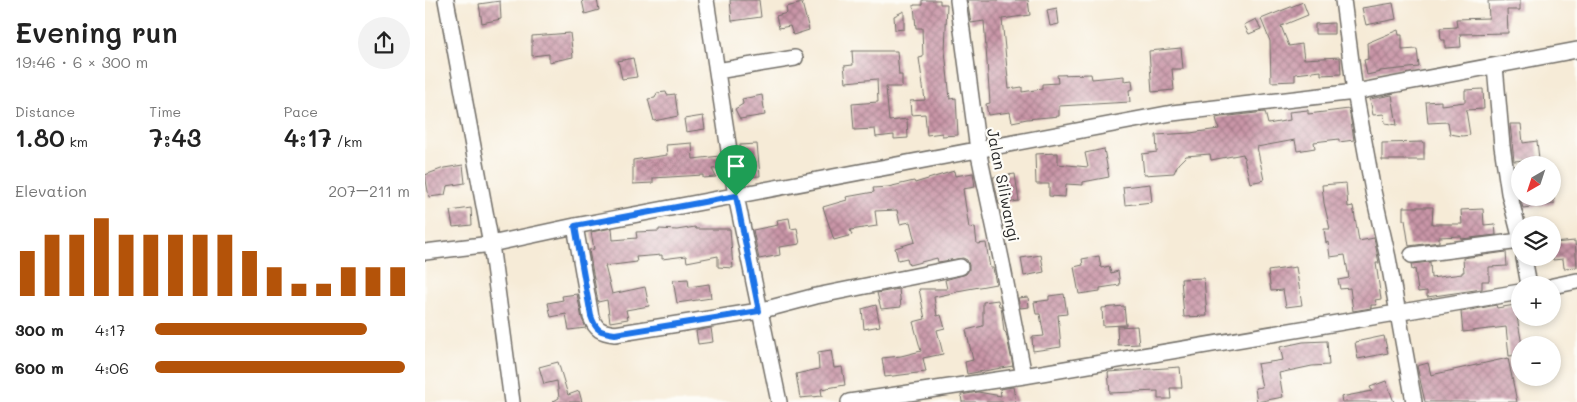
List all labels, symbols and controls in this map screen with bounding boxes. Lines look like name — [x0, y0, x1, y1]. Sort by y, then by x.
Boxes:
text: Evening run — [15, 14, 178, 50]
button: share — [358, 17, 410, 69]
text: 19:46 · 6 × 300 m — [15, 51, 148, 72]
text: Distance — [15, 102, 75, 121]
text: Time — [149, 102, 181, 121]
text: Pace — [284, 102, 318, 121]
text: 1.80 — [15, 121, 65, 153]
text: 7:43 — [149, 121, 201, 153]
text: 4:17 — [284, 121, 332, 153]
street label: Jalan Siliwangi — [983, 127, 1025, 243]
text: km — [65, 132, 88, 151]
text: /km — [332, 132, 362, 151]
pin — [715, 145, 757, 196]
icon: arrive — [722, 152, 750, 180]
north arrow — [1511, 156, 1561, 206]
map controls — [1511, 156, 1561, 386]
text: Elevation — [15, 180, 87, 201]
text: 207–211 m — [328, 180, 410, 201]
button: layers — [1511, 216, 1561, 266]
button: + — [1511, 276, 1561, 326]
text: 300 m — [15, 319, 64, 340]
text: 4:17 — [95, 319, 125, 340]
button: − — [1511, 336, 1561, 386]
text: 600 m — [15, 357, 64, 378]
text: 4:06 — [95, 357, 129, 378]

